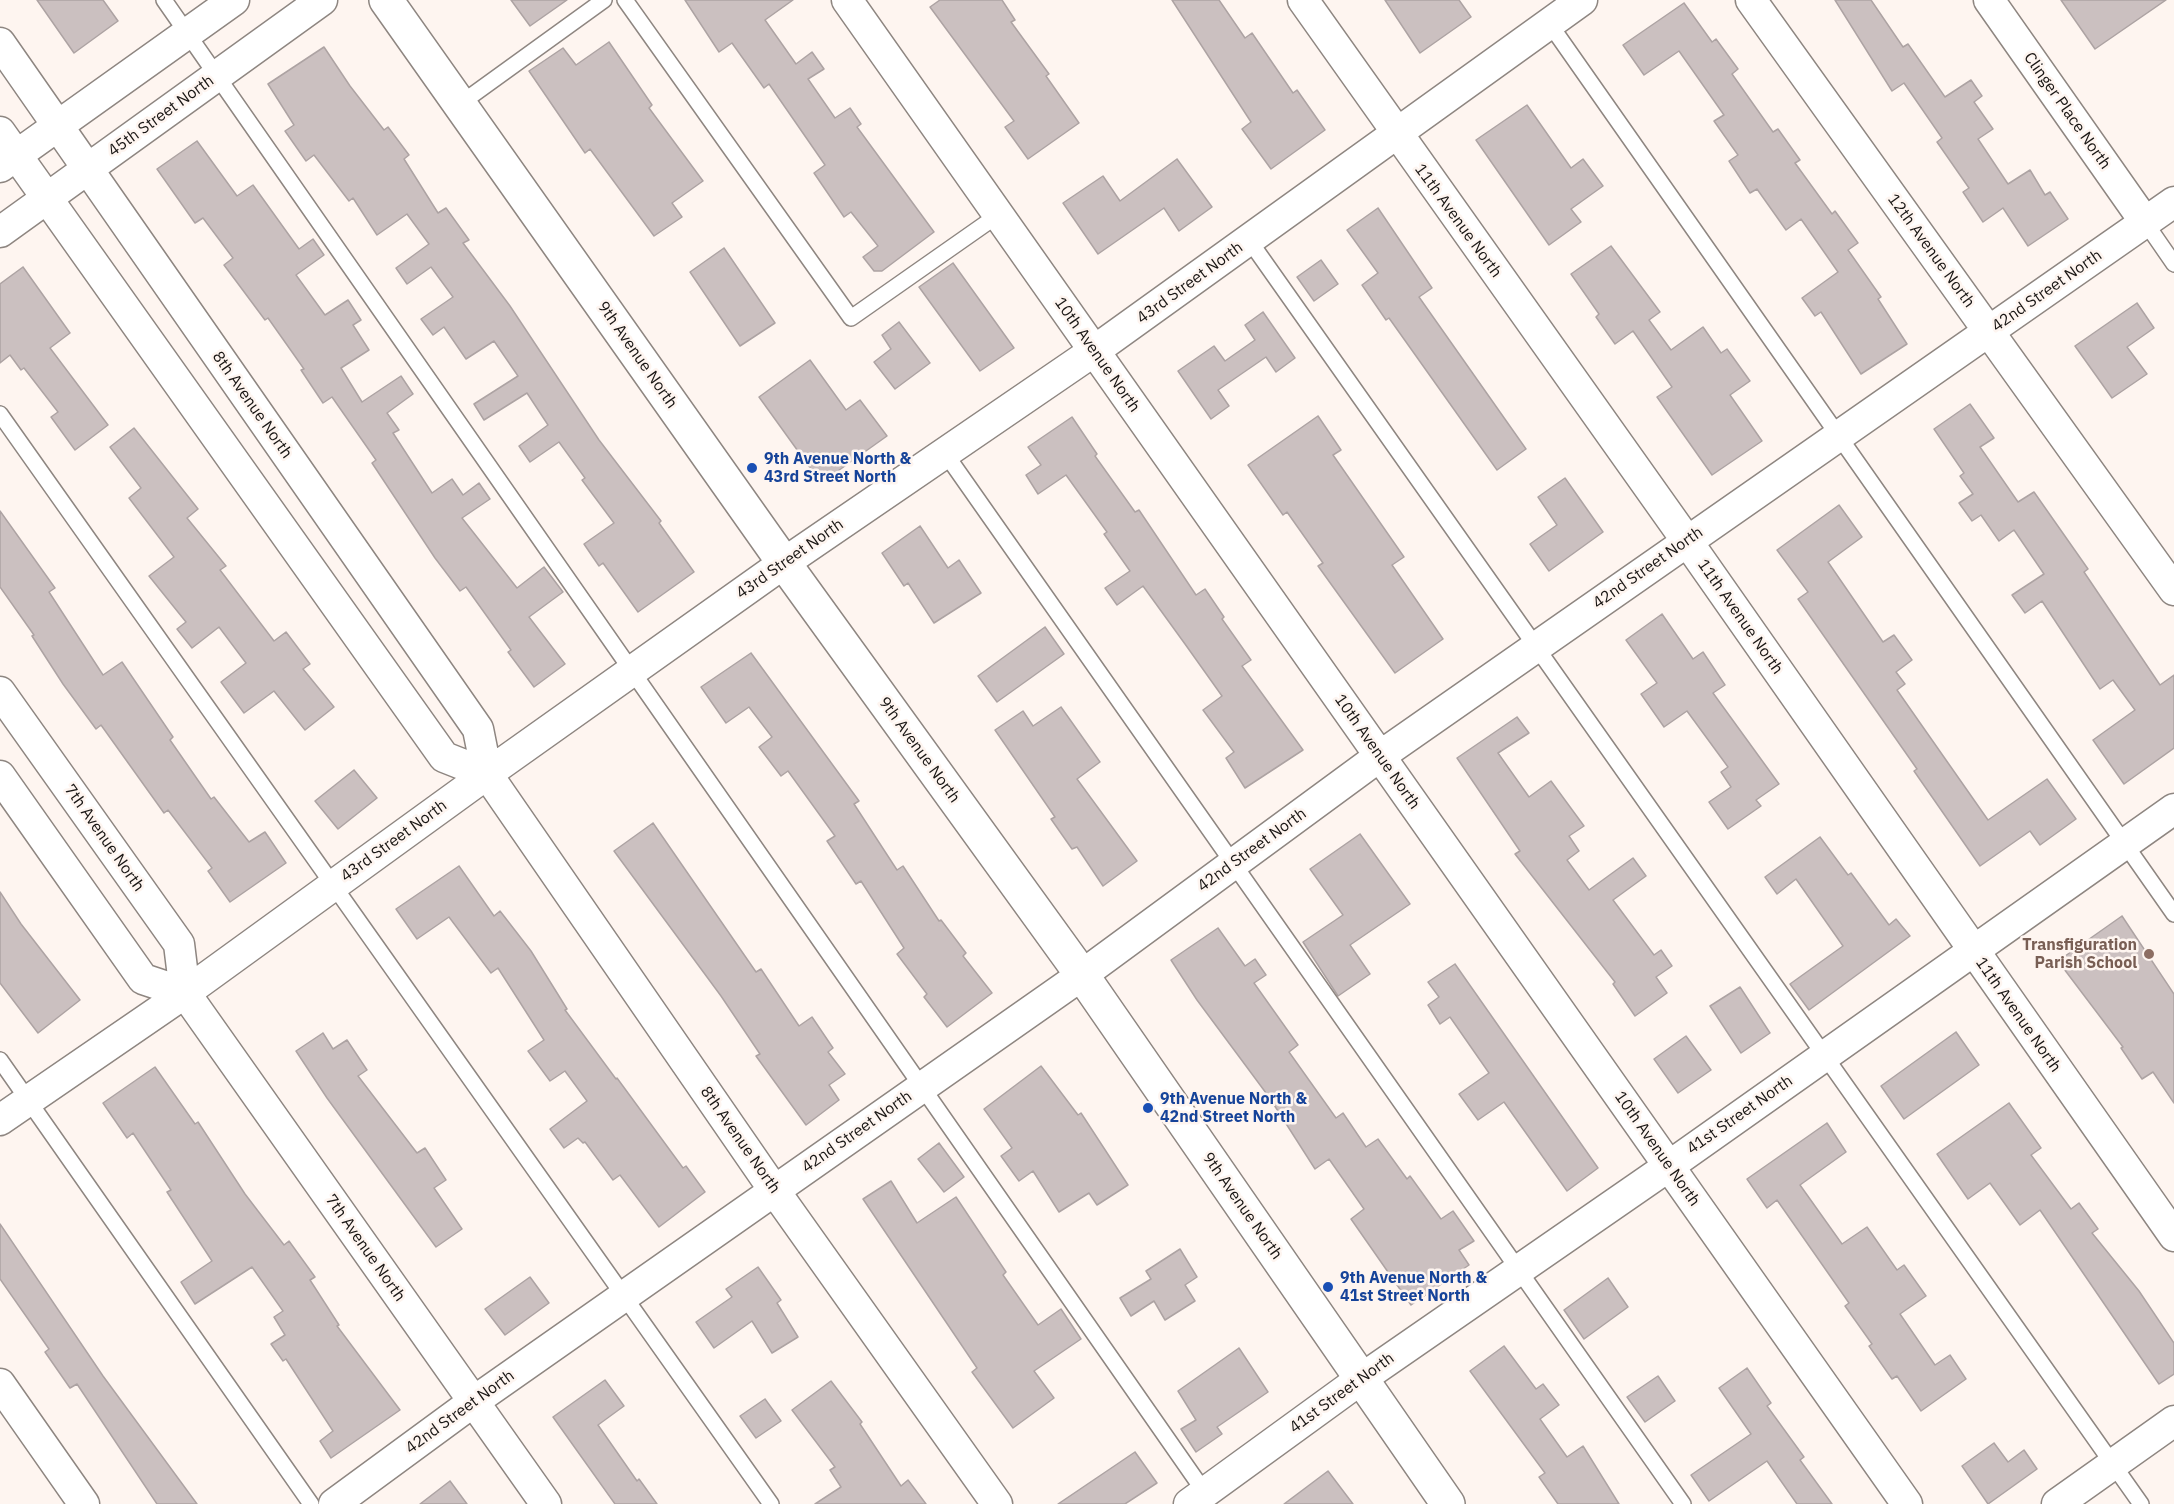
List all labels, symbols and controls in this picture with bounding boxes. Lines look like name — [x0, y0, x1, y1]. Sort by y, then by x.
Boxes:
street label: Clinger Place North — [2020, 49, 2114, 173]
street label: 45th Street North — [104, 71, 218, 161]
street label: 11th Avenue North — [1410, 160, 1506, 282]
street label: 12th Avenue North — [1883, 190, 1979, 312]
street label: 43rd Street North — [1133, 238, 1247, 328]
street label: 42nd Street North — [1988, 246, 2106, 336]
street label: 10th Avenue North — [1050, 294, 1144, 416]
street label: 9th Avenue North — [593, 298, 681, 412]
street label: 8th Avenue North — [208, 348, 296, 462]
place label: 9th Avenue North & 43rd Street North — [764, 449, 911, 487]
marker: 9th Avenue North & 43rd Street North — [745, 461, 759, 475]
street label: 43rd Street North — [733, 515, 847, 603]
street label: 42nd Street North — [1589, 523, 1707, 613]
street label: 11th Avenue North — [1693, 556, 1787, 678]
street label: 10th Avenue North — [1330, 691, 1424, 813]
street label: 9th Avenue North — [874, 693, 964, 807]
street label: 7th Avenue North — [60, 781, 148, 895]
street label: 43rd Street North — [337, 796, 451, 886]
street label: 42nd Street North — [1194, 804, 1310, 896]
place label: Transfiguration Parish School — [2022, 935, 2137, 973]
marker: Transfiguration Parish School — [2142, 947, 2156, 961]
street label: 11th Avenue North — [1971, 954, 2065, 1076]
street label: 41st Street North — [1683, 1071, 1797, 1159]
street label: 8th Avenue North — [696, 1083, 784, 1197]
street label: 42nd Street North — [798, 1087, 916, 1177]
street label: 10th Avenue North — [1610, 1088, 1704, 1210]
place label: 9th Avenue North & 42nd Street North — [1160, 1089, 1307, 1127]
marker: 9th Avenue North & 42nd Street North — [1141, 1101, 1155, 1115]
street label: 9th Avenue North — [1198, 1149, 1286, 1263]
street label: 7th Avenue North — [321, 1191, 409, 1305]
place label: 9th Avenue North & 41st Street North — [1340, 1268, 1487, 1306]
marker: 9th Avenue North & 41st Street North — [1321, 1280, 1335, 1294]
street label: 41st Street North — [1286, 1349, 1398, 1437]
street label: 42nd Street North — [402, 1366, 518, 1458]

